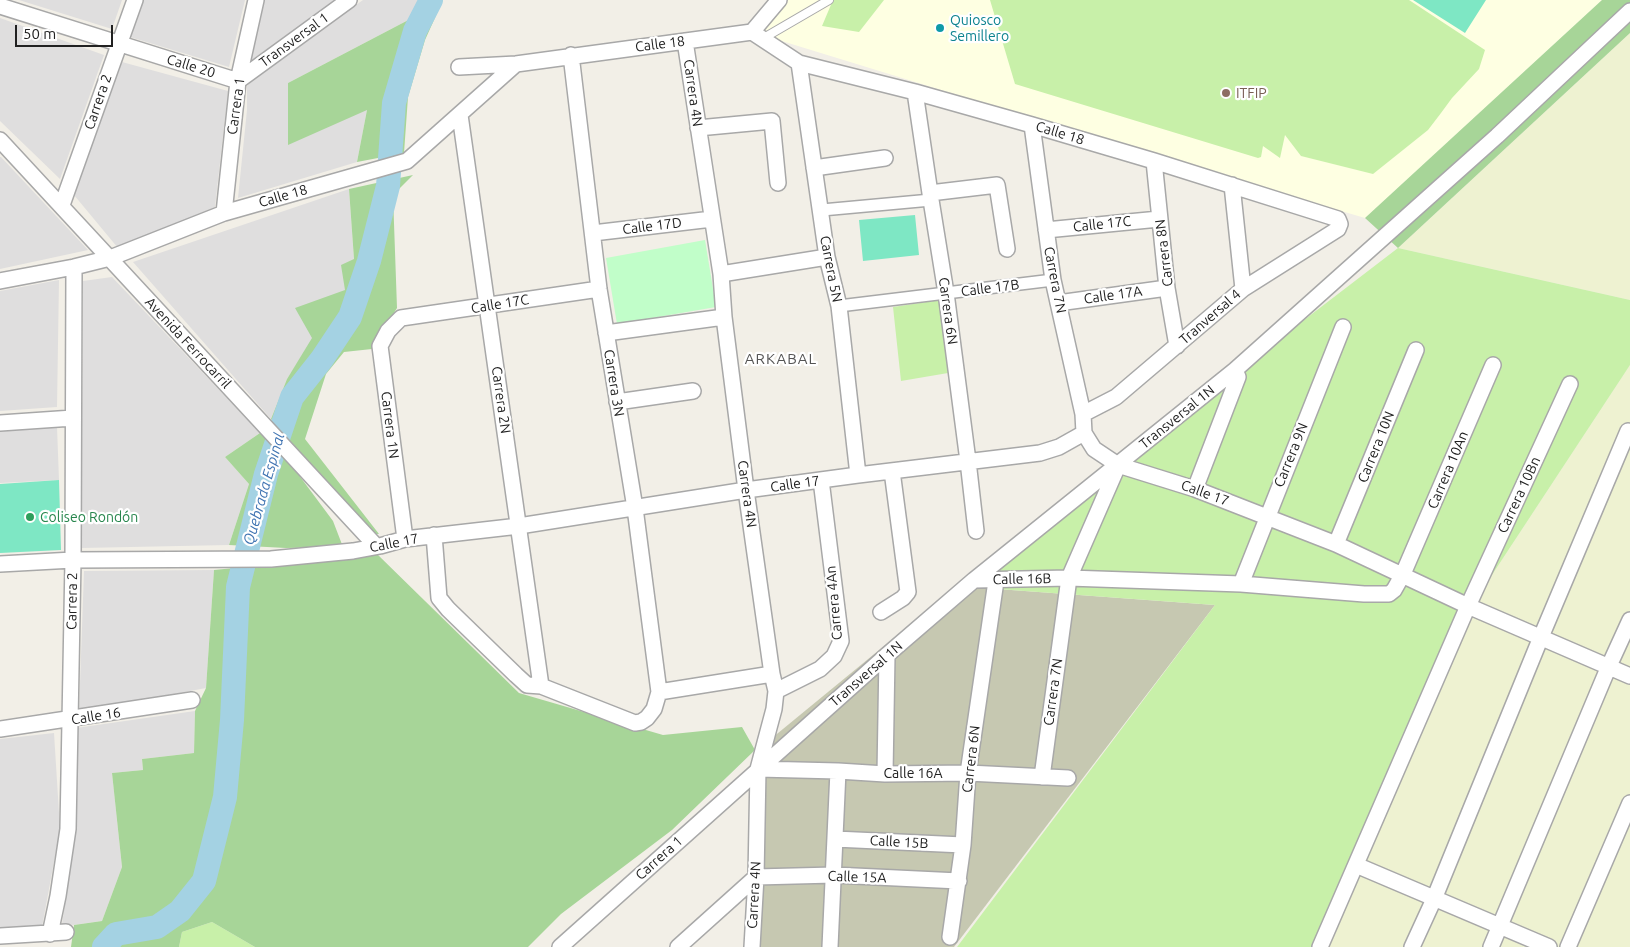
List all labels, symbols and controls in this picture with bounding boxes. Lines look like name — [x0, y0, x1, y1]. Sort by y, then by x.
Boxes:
street label: Transversal 1 — [256, 9, 332, 71]
place label: Quiosco Semillero — [950, 12, 1009, 44]
scale bar — [18, 15, 115, 47]
marker: Quiosco Semillero — [934, 22, 946, 34]
text: 50 m — [23, 25, 56, 42]
street label: Calle 18 — [634, 33, 686, 55]
street label: Calle 20 — [165, 51, 217, 81]
street label: Carrera 4N — [680, 58, 706, 128]
street label: Carrera 2 — [81, 72, 115, 132]
street label: Carrera 1 — [224, 76, 248, 136]
place label: ITFIP — [1236, 85, 1267, 101]
marker: ITFIP — [1220, 87, 1232, 99]
street label: Calle 18 — [1034, 118, 1086, 148]
street label: Calle 18 — [257, 181, 309, 211]
street label: Calle 17C — [1072, 213, 1132, 235]
street label: Calle 17D — [621, 214, 683, 238]
street label: Carrera 8N — [1152, 218, 1176, 288]
street label: Carrera 5N — [816, 234, 846, 304]
street label: Carrera 7N — [1040, 245, 1070, 315]
street label: Carrera 6N — [935, 276, 961, 346]
street label: Calle 17B — [960, 276, 1020, 300]
street label: Calle 17A — [1083, 283, 1143, 307]
street label: Tranversal 4 — [1176, 286, 1244, 348]
street label: Calle 17C — [470, 291, 530, 317]
street label: Avenida Ferrocarril — [141, 294, 235, 392]
street label: Carrera 3N — [600, 348, 628, 418]
district label: ARKABAL — [744, 350, 818, 368]
street label: Carrera 2N — [488, 365, 514, 435]
street label: Transversal 1N — [1136, 382, 1218, 452]
street label: Carrera 1N — [378, 390, 402, 460]
street label: Carrera 10N — [1354, 409, 1398, 485]
street label: Carrera 9N — [1271, 420, 1311, 490]
street label: Carrera 10An — [1424, 429, 1472, 511]
water label: Quebrada Espinal — [239, 431, 289, 547]
street label: Carrera 10Bn — [1494, 454, 1544, 536]
street label: Carrera 4N — [734, 459, 760, 529]
street label: Calle 17 — [769, 472, 821, 496]
street label: Calle 17 — [1179, 477, 1231, 509]
place label: Coliseo Rondón — [40, 509, 138, 525]
marker: Coliseo Rondón — [24, 511, 36, 523]
street label: Calle 17 — [368, 530, 420, 556]
street label: Carrera 4An — [822, 565, 846, 641]
street label: Calle 16B — [992, 570, 1052, 588]
street label: Carrera 2 — [63, 572, 81, 630]
street label: Transversal 1N — [826, 638, 906, 710]
street label: Carrera 7N — [1040, 657, 1066, 727]
street label: Calle 16 — [70, 704, 122, 728]
street label: Carrera 6N — [959, 724, 983, 794]
street label: Calle 16A — [884, 765, 942, 781]
street label: Carrera 1 — [632, 832, 686, 884]
street label: Calle 15B — [869, 832, 929, 852]
street label: Carrera 4N — [744, 861, 764, 929]
street label: Calle 15A — [827, 868, 887, 886]

